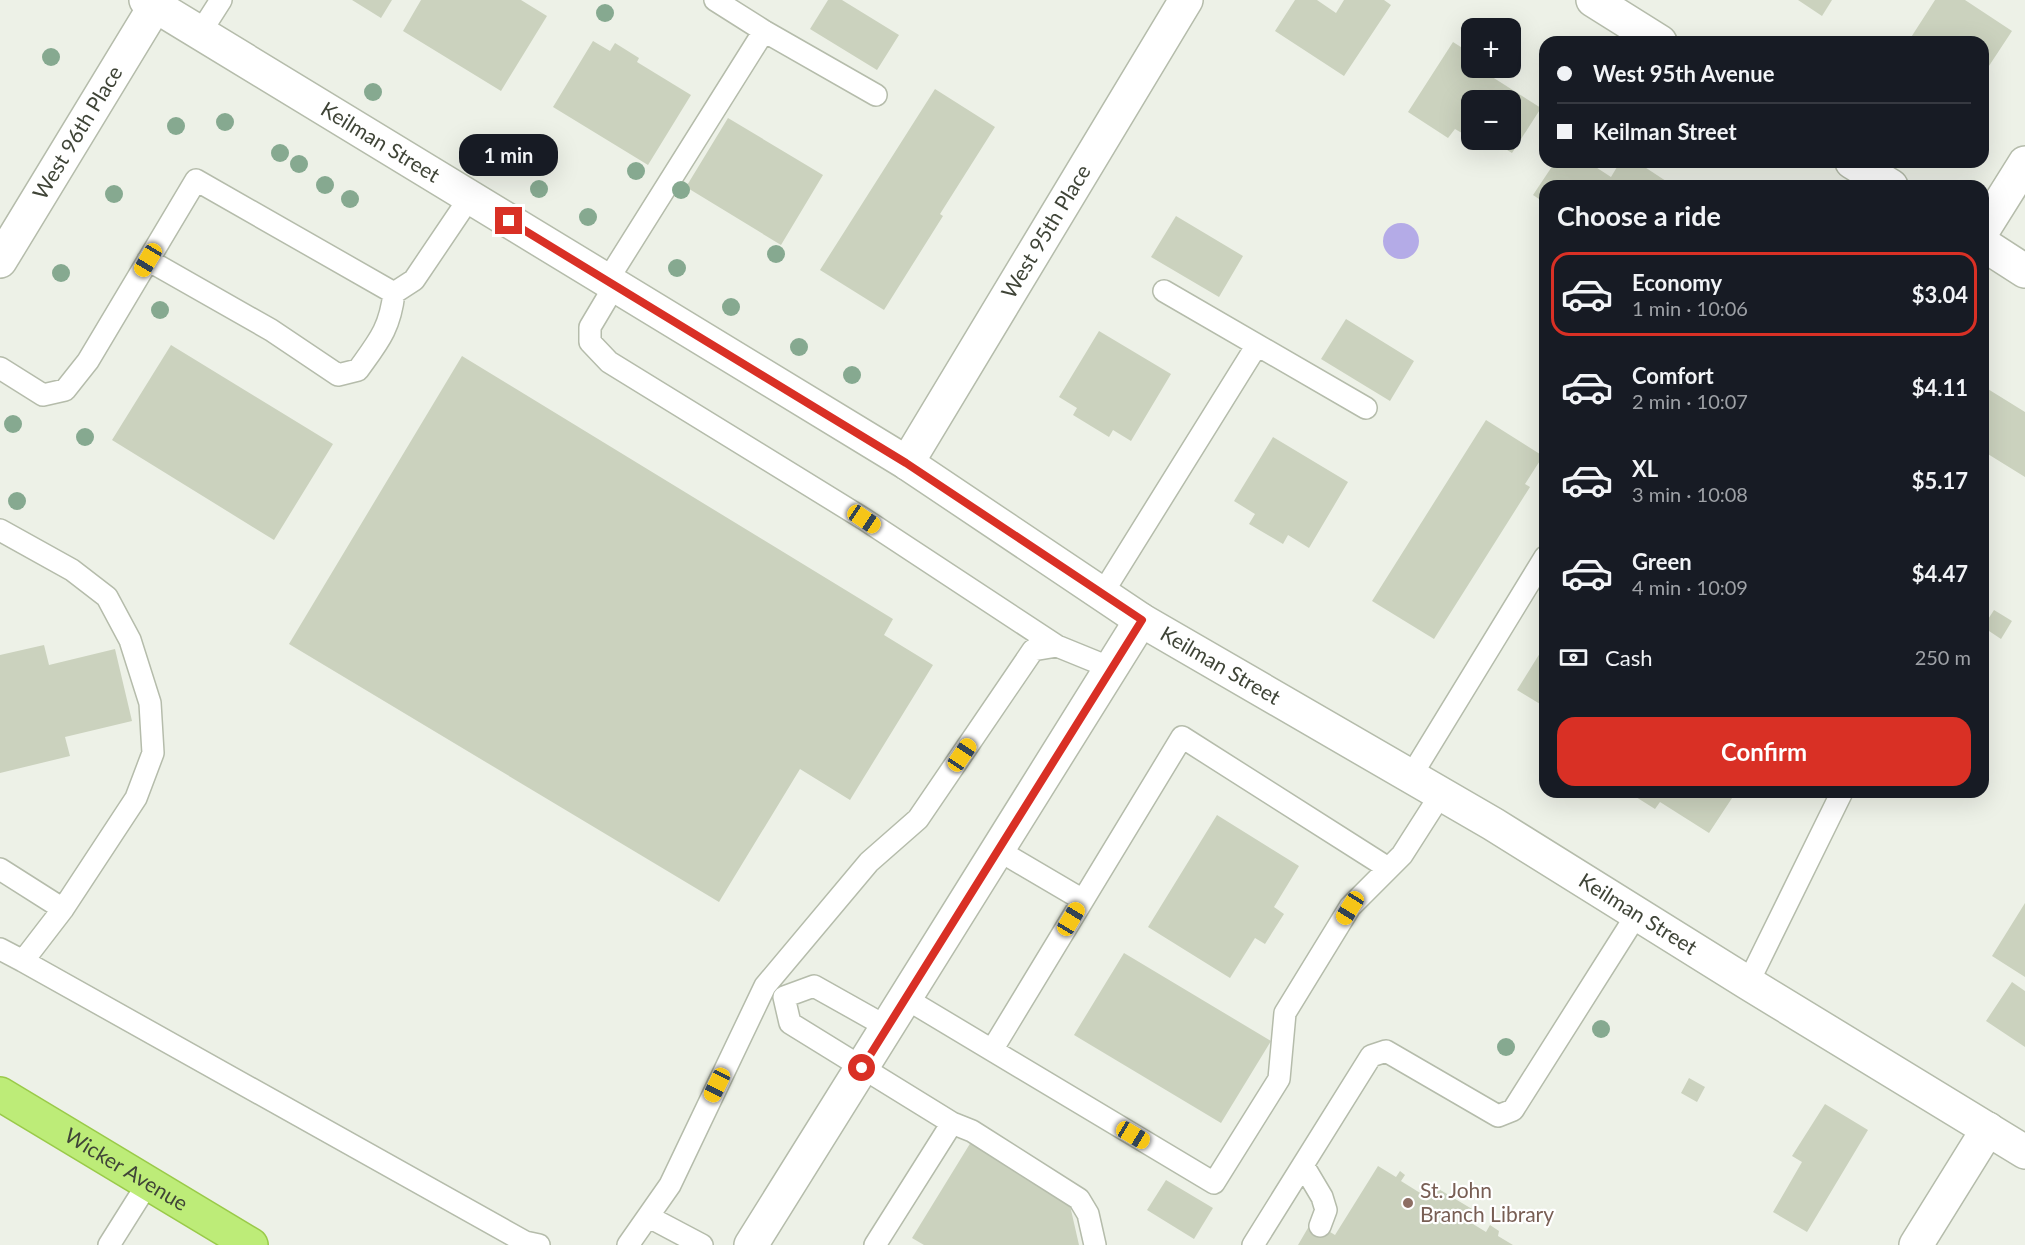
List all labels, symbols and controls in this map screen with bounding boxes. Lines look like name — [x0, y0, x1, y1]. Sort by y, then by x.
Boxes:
map controls — [1461, 18, 1521, 150]
button: + — [1461, 18, 1521, 78]
text: West 95th Avenue — [1593, 60, 1774, 87]
street label: West 96th Place — [27, 61, 127, 203]
button: − — [1461, 90, 1521, 150]
street label: Keilman Street — [317, 96, 445, 187]
text: Keilman Street — [1593, 118, 1737, 145]
callout: 1 min — [460, 134, 558, 176]
text: 1 min — [484, 143, 533, 167]
street label: West 95th Place — [995, 160, 1095, 302]
text: Choose a ride — [1557, 199, 1721, 232]
route end — [495, 207, 522, 234]
car — [131, 240, 165, 280]
icon: car — [1560, 267, 1614, 321]
text: Economy — [1632, 269, 1722, 296]
text: $3.04 — [1912, 281, 1968, 308]
text: 1 min · 10:06 — [1632, 296, 1748, 320]
icon: car — [1560, 360, 1614, 414]
text: Comfort — [1632, 362, 1714, 389]
text: $4.11 — [1912, 374, 1968, 401]
text: 2 min · 10:07 — [1632, 389, 1748, 413]
icon: car — [1560, 453, 1614, 507]
text: XL — [1632, 455, 1658, 482]
text: $5.17 — [1912, 467, 1968, 494]
text: 3 min · 10:08 — [1632, 482, 1748, 506]
car — [844, 501, 884, 537]
icon: car — [1560, 546, 1614, 600]
text: Green — [1632, 548, 1692, 575]
text: $4.47 — [1912, 560, 1968, 587]
text: 4 min · 10:09 — [1632, 575, 1748, 599]
street label: Keilman Street — [1156, 620, 1286, 709]
icon: cash — [1557, 641, 1590, 674]
text: Cash — [1605, 644, 1652, 671]
text: 250 m — [1915, 645, 1971, 669]
button: Confirm — [1557, 717, 1971, 786]
car — [944, 735, 980, 775]
street label: Keilman Street — [1575, 867, 1703, 959]
car — [1333, 888, 1367, 928]
car — [1054, 899, 1088, 939]
route start — [848, 1054, 875, 1081]
car — [701, 1065, 733, 1105]
car — [1113, 1118, 1153, 1152]
street label: Wicker Avenue — [61, 1122, 193, 1215]
place label: St. John Branch Library — [1420, 1177, 1554, 1226]
marker: St. John Branch Library — [1401, 1196, 1415, 1210]

